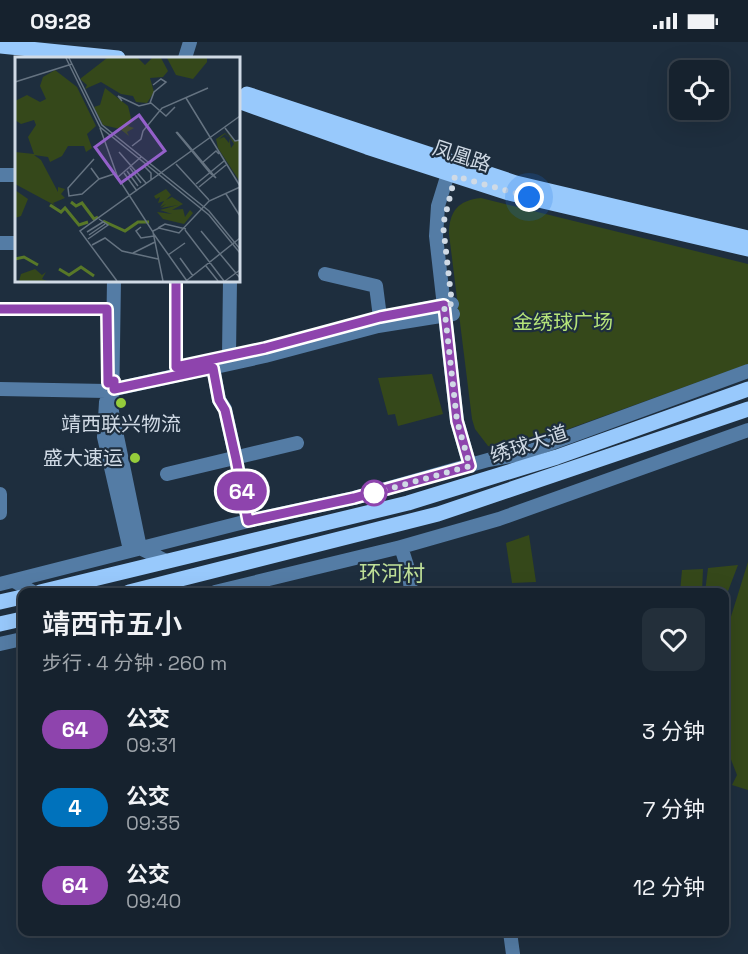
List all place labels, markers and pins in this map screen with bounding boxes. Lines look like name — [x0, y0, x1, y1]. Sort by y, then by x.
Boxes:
marker: 靖西联兴物流 — [114, 396, 128, 410]
place label: 靖西联兴物流 — [61, 411, 181, 437]
place label: 盛大速运 — [43, 445, 123, 471]
marker: 盛大速运 — [128, 451, 142, 465]
unlabelled marker — [361, 480, 387, 506]

